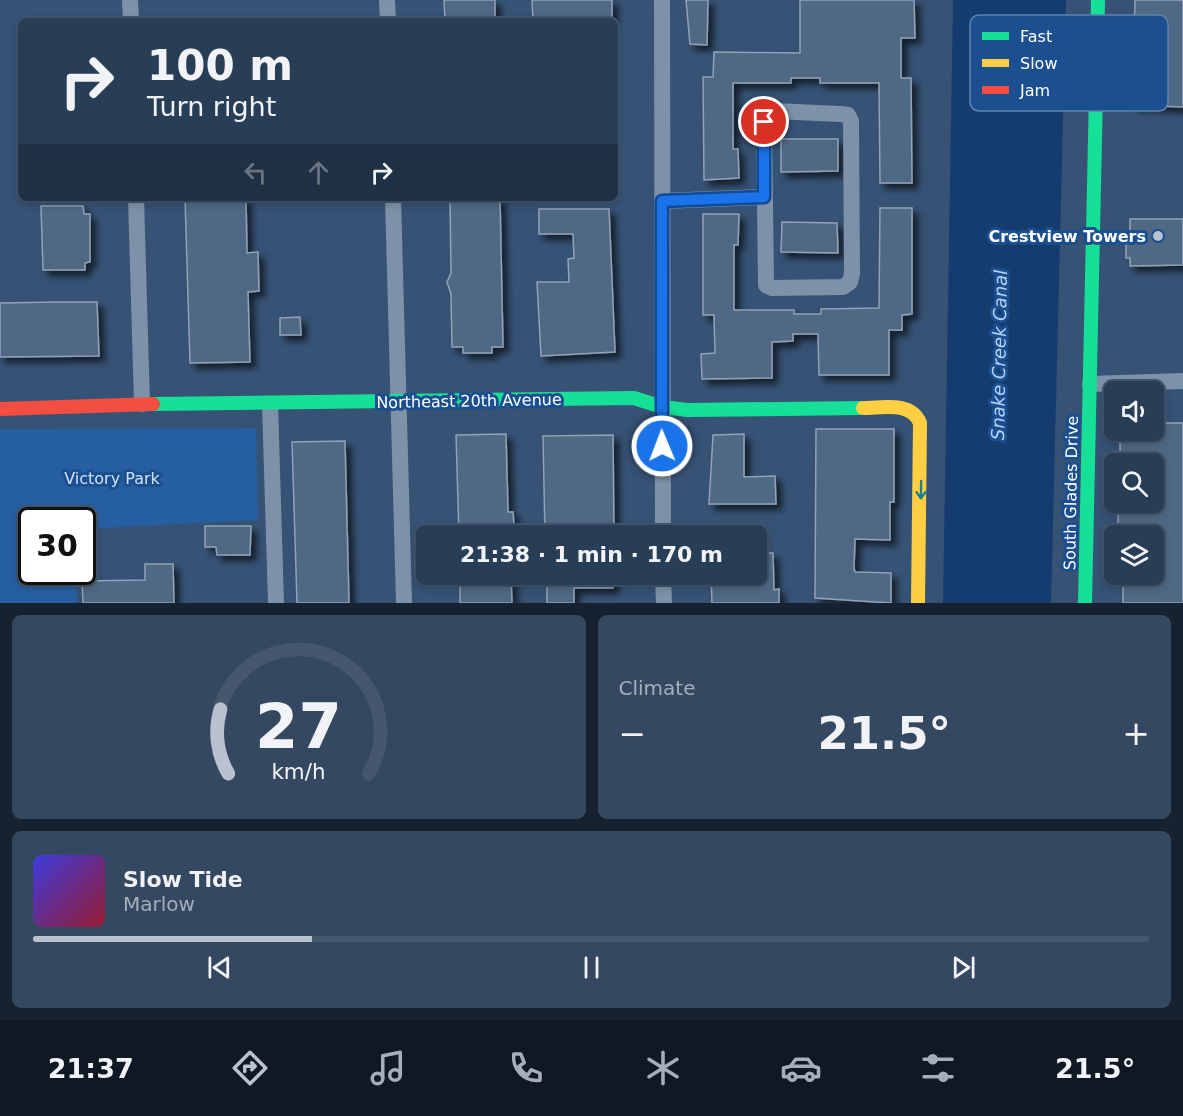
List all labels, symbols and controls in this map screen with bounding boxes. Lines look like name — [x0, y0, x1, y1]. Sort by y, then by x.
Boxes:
legend — [970, 15, 1168, 111]
text: Fast — [1020, 27, 1052, 46]
text: 100 m — [147, 41, 293, 90]
icon: right — [48, 42, 126, 120]
text: Slow — [1020, 54, 1057, 73]
text: Jam — [1019, 81, 1050, 100]
text: Turn right — [147, 91, 276, 122]
pin — [738, 96, 789, 147]
icon: arrive — [747, 105, 780, 138]
icon: left — [239, 156, 272, 189]
icon: ahead — [302, 156, 335, 189]
icon: right — [365, 156, 398, 189]
place label: Crestview Towers — [988, 227, 1146, 246]
marker: Crestview Towers — [1151, 229, 1165, 243]
water label: Snake Creek Canal — [987, 270, 1011, 440]
map controls — [1104, 381, 1164, 585]
button: sound — [1104, 381, 1164, 441]
street label: Northeast 20th Avenue — [376, 390, 562, 412]
position arrow — [630, 414, 694, 478]
street label: South Glades Drive — [1060, 416, 1082, 570]
button: search — [1104, 453, 1164, 513]
park label: Victory Park — [64, 469, 161, 488]
one-way arrow — [915, 479, 926, 499]
speed limit sign: 30 — [18, 507, 96, 585]
button: layers — [1104, 525, 1164, 585]
text: 21:38 · 1 min · 170 m — [460, 542, 723, 567]
text: Climate — [619, 676, 695, 700]
text: 27 — [255, 690, 342, 763]
text: 21.5° — [817, 707, 951, 760]
text: − — [619, 714, 646, 753]
text: + — [1122, 714, 1150, 753]
text: km/h — [272, 759, 326, 784]
text: Slow Tide — [123, 867, 243, 892]
text: Marlow — [123, 892, 195, 916]
icon: previous — [203, 951, 236, 984]
icon: pause — [575, 951, 608, 984]
icon: next — [947, 951, 980, 984]
icon: directions — [229, 1047, 271, 1089]
icon: music — [367, 1047, 409, 1089]
icon: phone — [505, 1047, 547, 1089]
icon: climate — [642, 1047, 684, 1089]
icon: car — [780, 1047, 822, 1089]
icon: filters — [917, 1047, 959, 1089]
text: 21:37 — [48, 1053, 134, 1084]
text: 21.5° — [1055, 1053, 1135, 1084]

